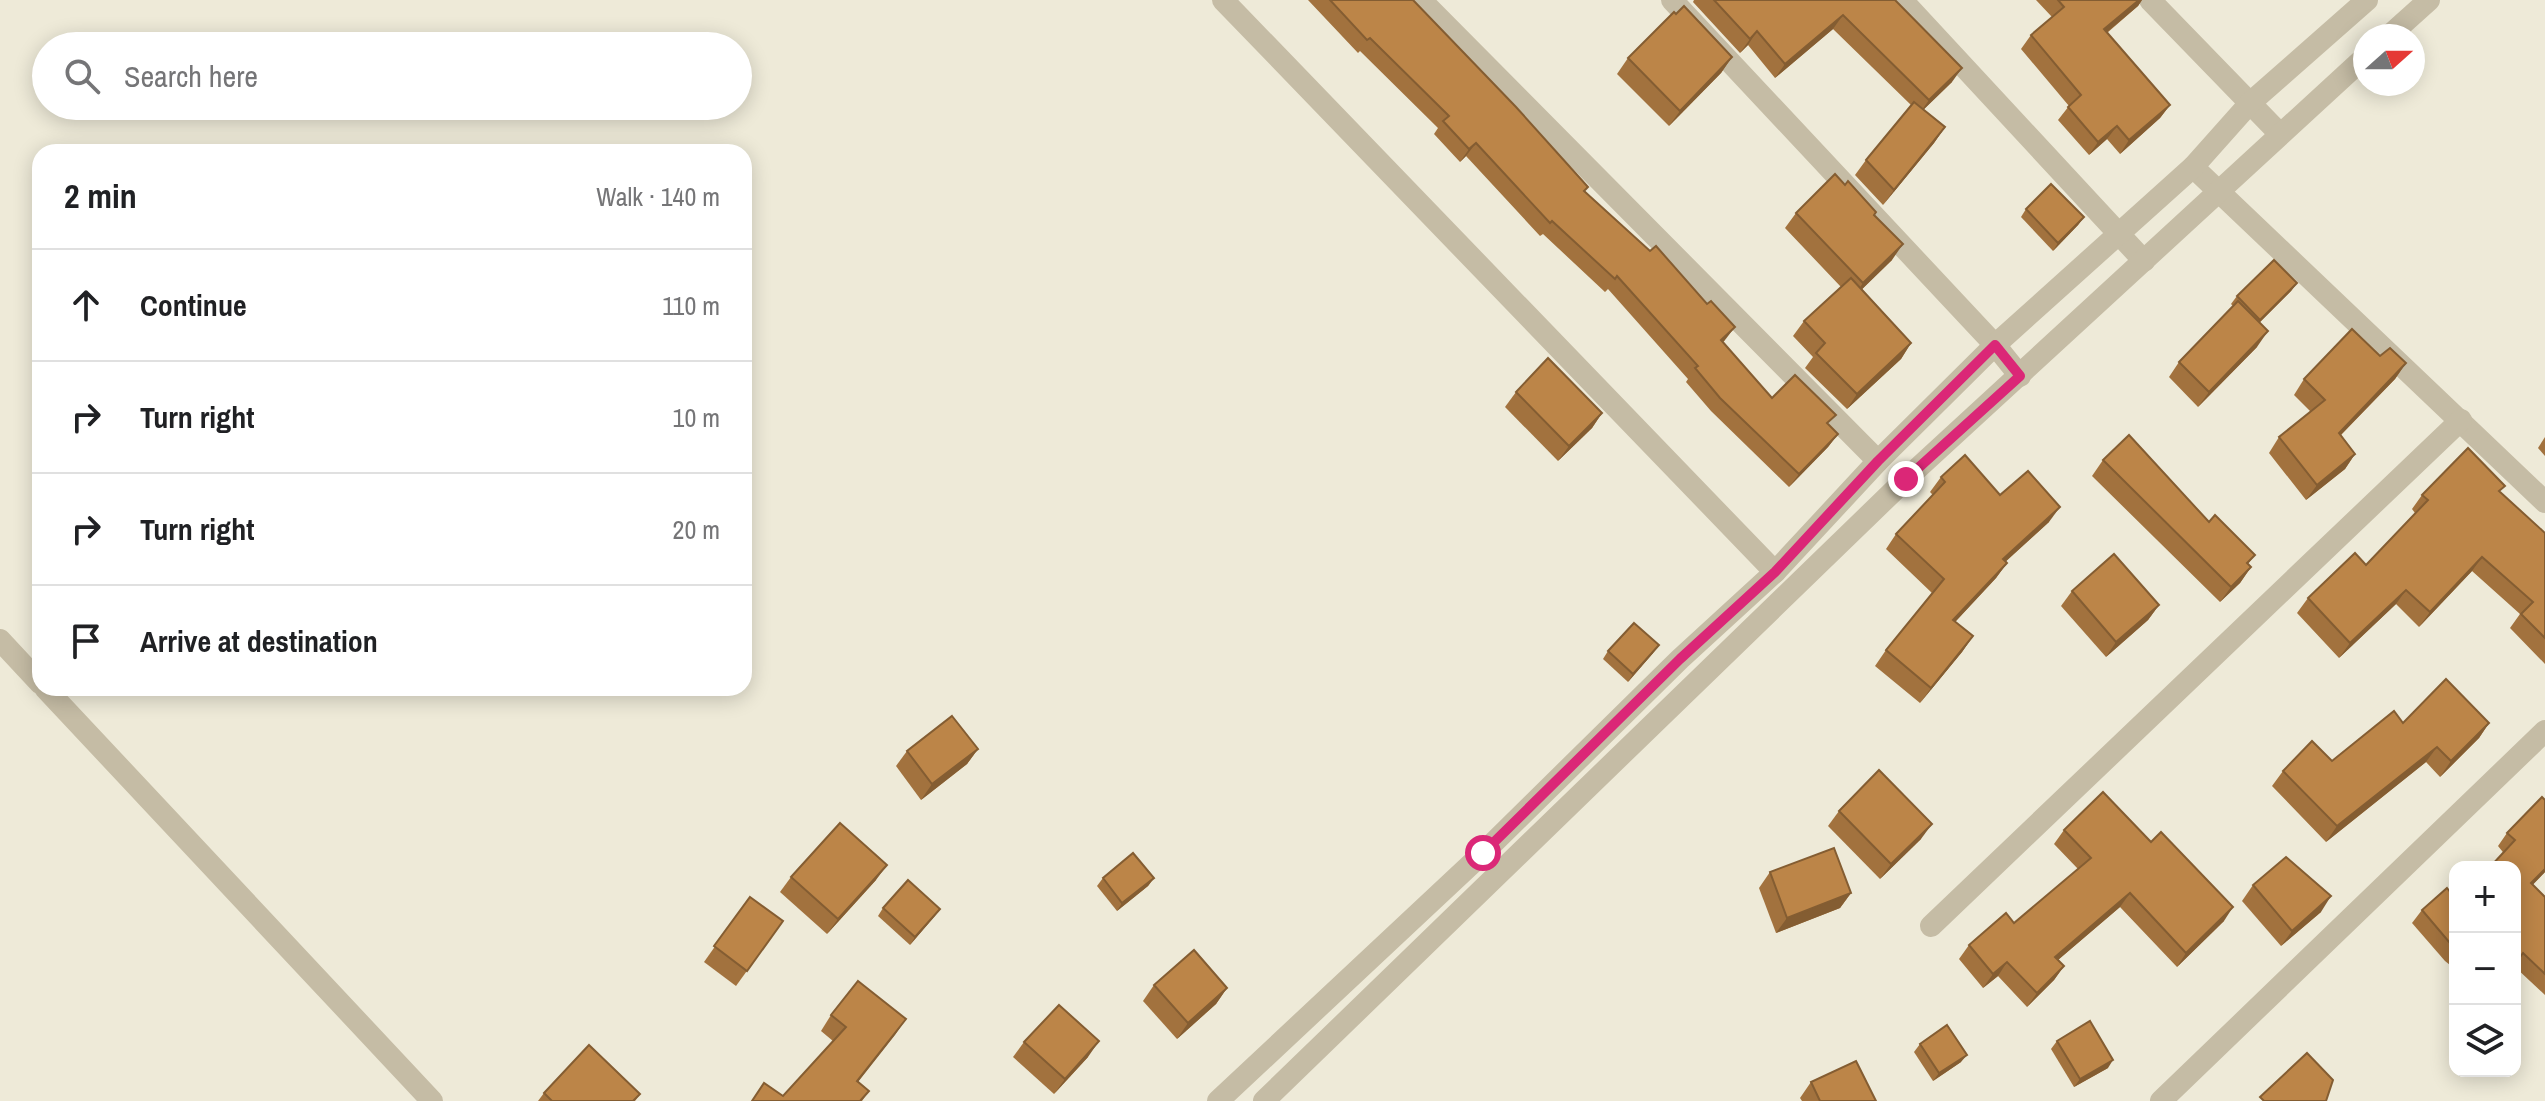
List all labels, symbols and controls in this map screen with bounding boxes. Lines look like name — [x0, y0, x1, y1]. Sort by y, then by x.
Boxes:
north arrow — [2353, 24, 2425, 96]
search box — [32, 32, 752, 120]
icon: search — [60, 54, 104, 98]
text: Search here — [124, 56, 258, 96]
text: 2 min — [64, 173, 137, 219]
text: Walk · 140 m — [596, 179, 720, 214]
icon: ahead — [64, 283, 108, 327]
text: Continue — [140, 285, 247, 325]
text: 110 m — [662, 288, 720, 323]
icon: right — [64, 395, 108, 439]
text: Turn right — [140, 397, 254, 437]
text: 10 m — [673, 400, 720, 435]
route end — [1888, 461, 1924, 497]
icon: right — [64, 507, 108, 551]
text: Turn right — [140, 509, 254, 549]
text: 20 m — [673, 512, 720, 547]
icon: arrive — [64, 619, 108, 663]
text: Arrive at destination — [140, 621, 378, 661]
route start — [1465, 835, 1501, 871]
map controls — [2449, 861, 2521, 1077]
button: + — [2449, 861, 2521, 933]
button: − — [2449, 933, 2521, 1005]
button: layers — [2449, 1005, 2521, 1077]

